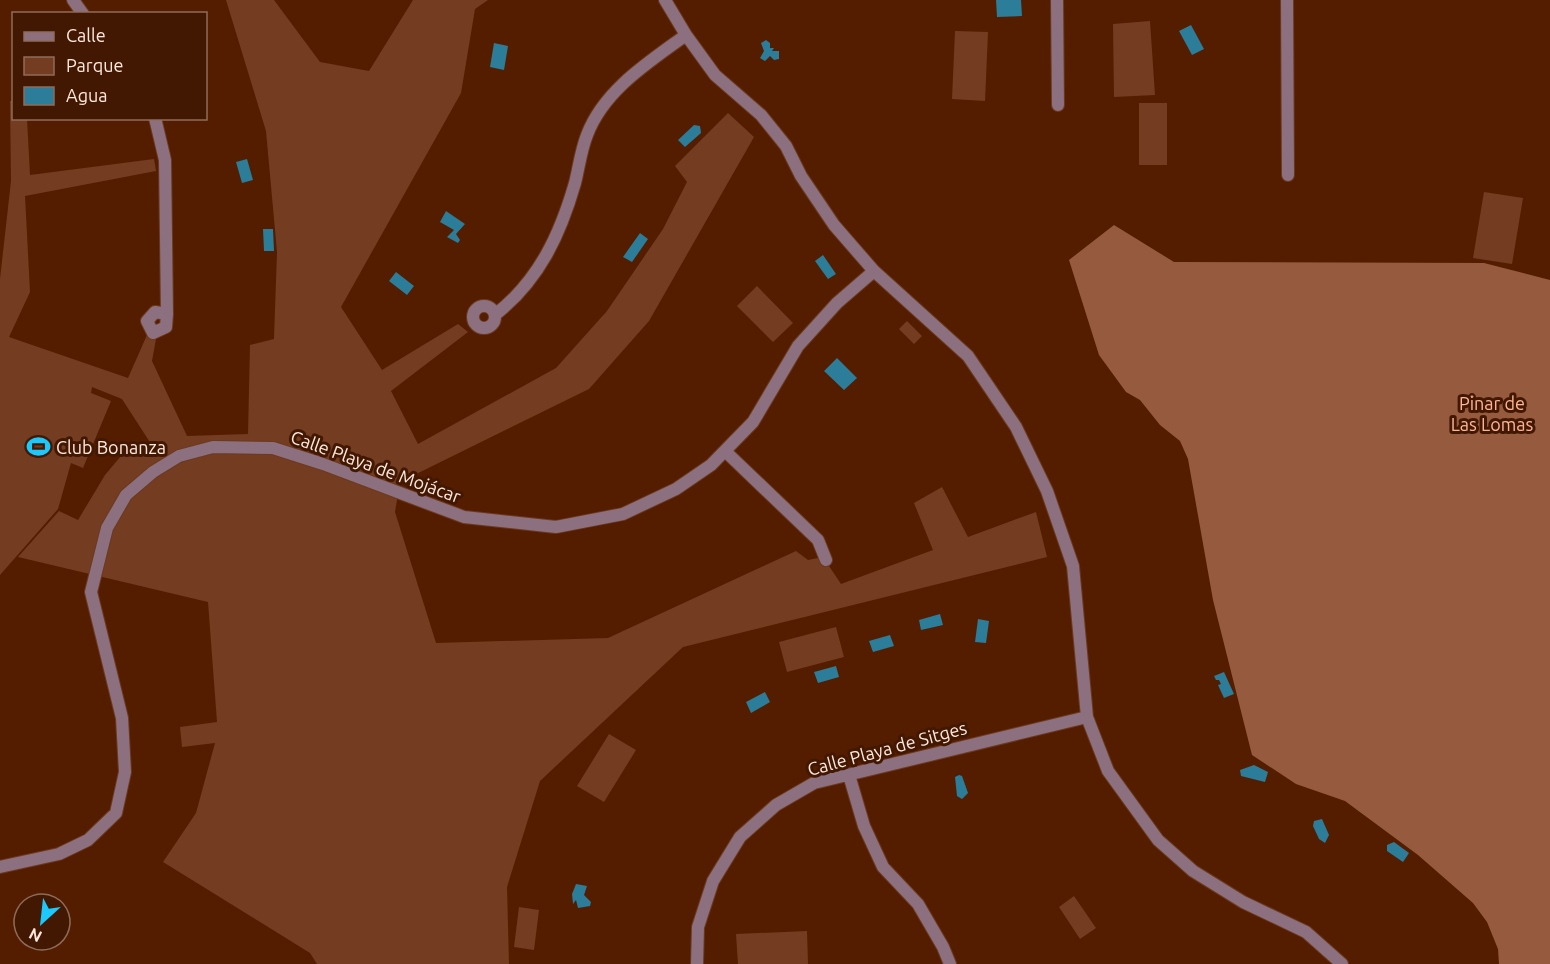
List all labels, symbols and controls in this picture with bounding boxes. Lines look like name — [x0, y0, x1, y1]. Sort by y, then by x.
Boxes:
legend — [12, 12, 207, 120]
text: Calle — [66, 25, 106, 45]
text: Parque — [66, 55, 123, 75]
text: Agua — [66, 85, 108, 105]
park label: Pinar de Las Lomas — [1451, 393, 1534, 434]
street label: Calle Playa de Mojácar — [288, 426, 464, 506]
sports icon: Club Bonanza — [25, 434, 51, 460]
place label: Club Bonanza — [56, 437, 166, 457]
street label: Calle Playa de Sitges — [805, 717, 969, 779]
north arrow — [12, 892, 72, 952]
text: N — [26, 925, 45, 946]

